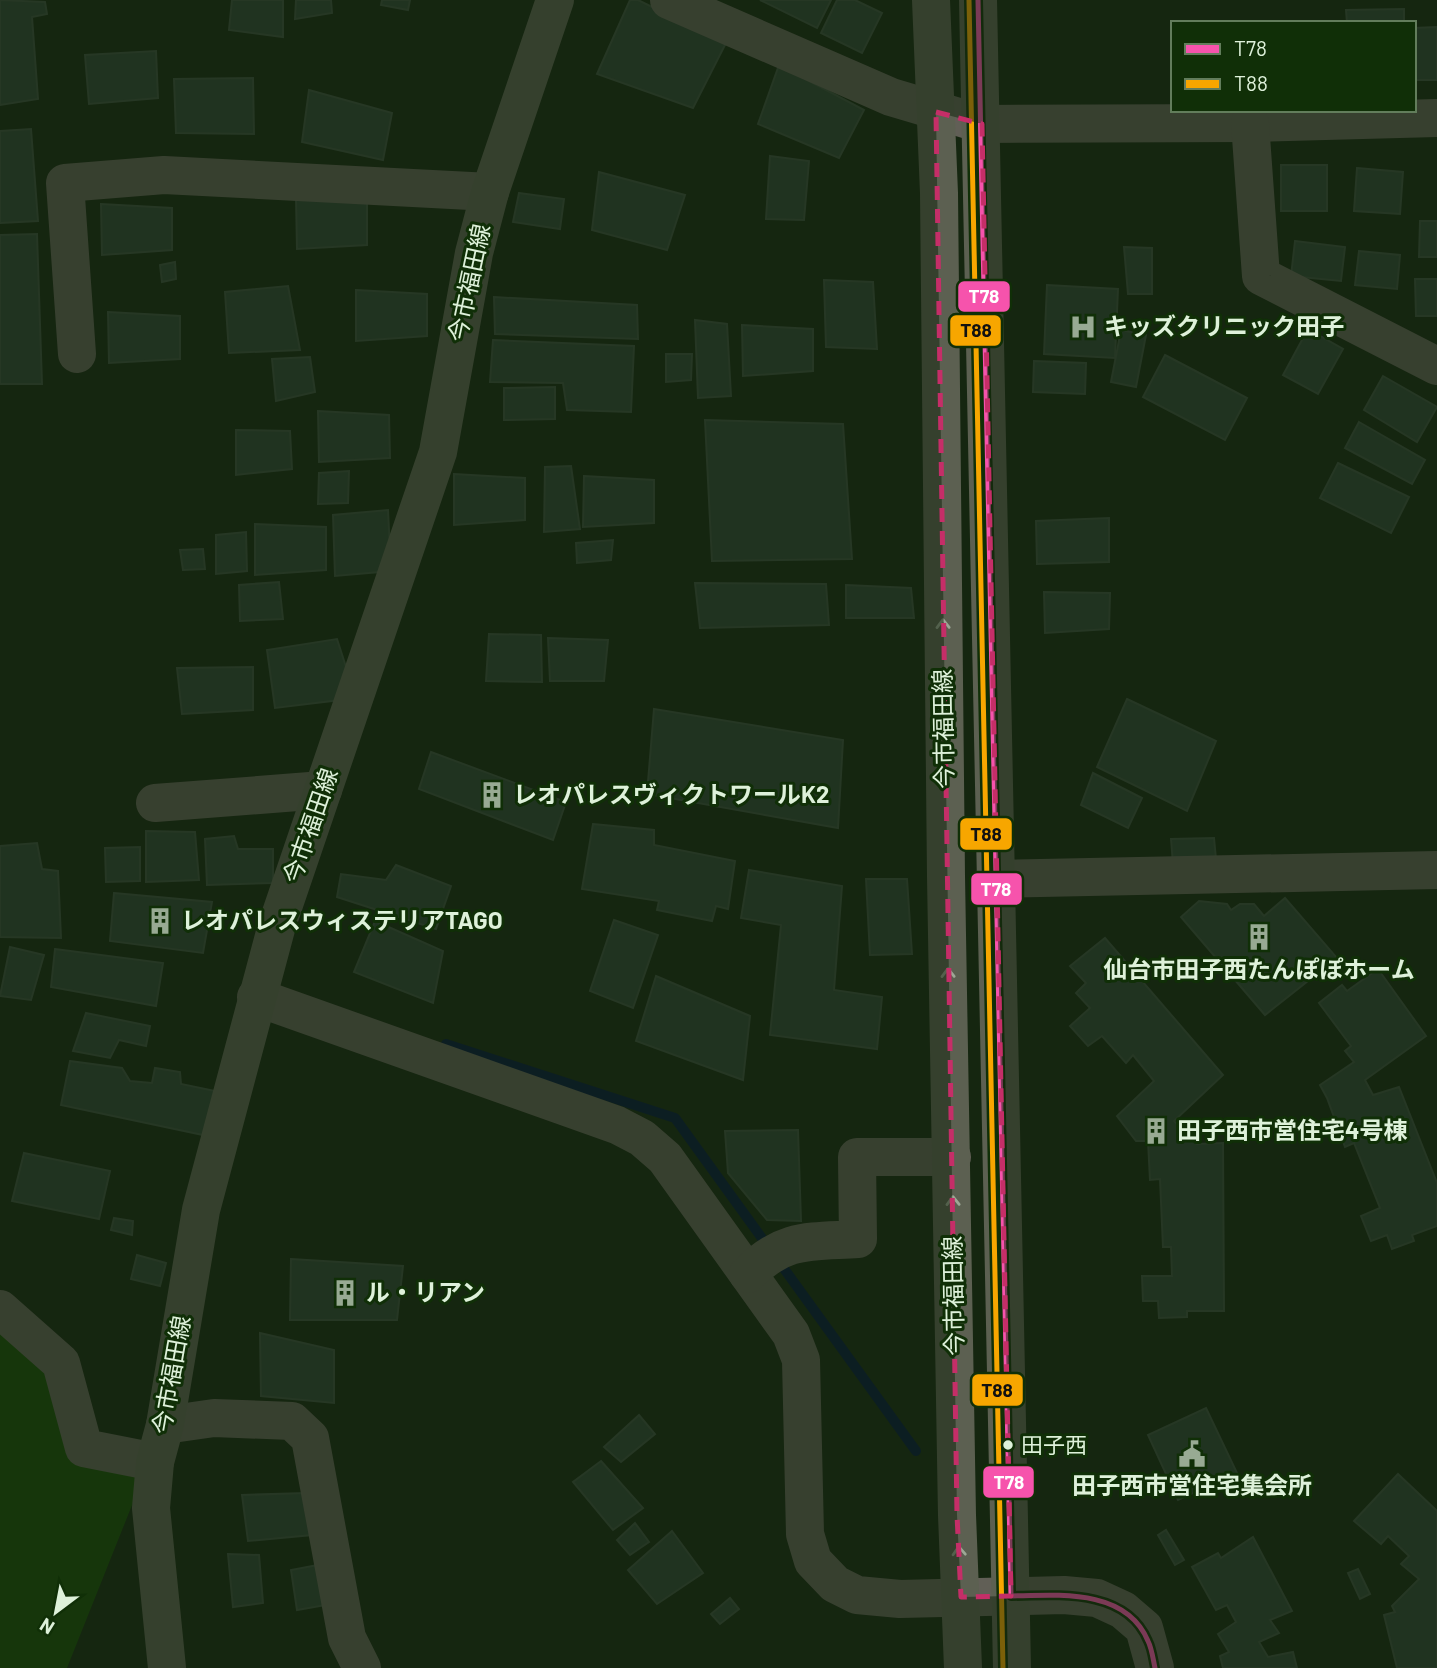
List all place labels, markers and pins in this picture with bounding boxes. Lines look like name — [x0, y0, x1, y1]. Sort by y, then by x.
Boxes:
place label: キッズクリニック田子 — [1104, 311, 1344, 340]
hospital icon: キッズクリニック田子 — [1068, 312, 1098, 342]
place label: レオパレスヴィクトワールK2 — [513, 779, 829, 808]
building icon: レオパレスヴィクトワールK2 — [477, 780, 507, 810]
place label: レオパレスウィステリアTAGO — [181, 905, 503, 934]
building icon: レオパレスウィステリアTAGO — [145, 906, 175, 936]
building icon: 仙台市田子西たんぽぽホーム — [1244, 922, 1274, 952]
place label: 仙台市田子西たんぽぽホーム — [1103, 954, 1415, 983]
place label: 田子西市営住宅4号棟 — [1177, 1115, 1408, 1144]
building icon: 田子西市営住宅4号棟 — [1141, 1116, 1171, 1146]
place label: ル・リアン — [366, 1277, 485, 1306]
building icon: ル・リアン — [330, 1278, 360, 1308]
place label: 田子西 — [1021, 1431, 1087, 1457]
marker: 田子西 — [1001, 1438, 1015, 1452]
public building icon: 田子西市営住宅集会所 — [1177, 1439, 1207, 1469]
place label: 田子西市営住宅集会所 — [1072, 1470, 1312, 1499]

